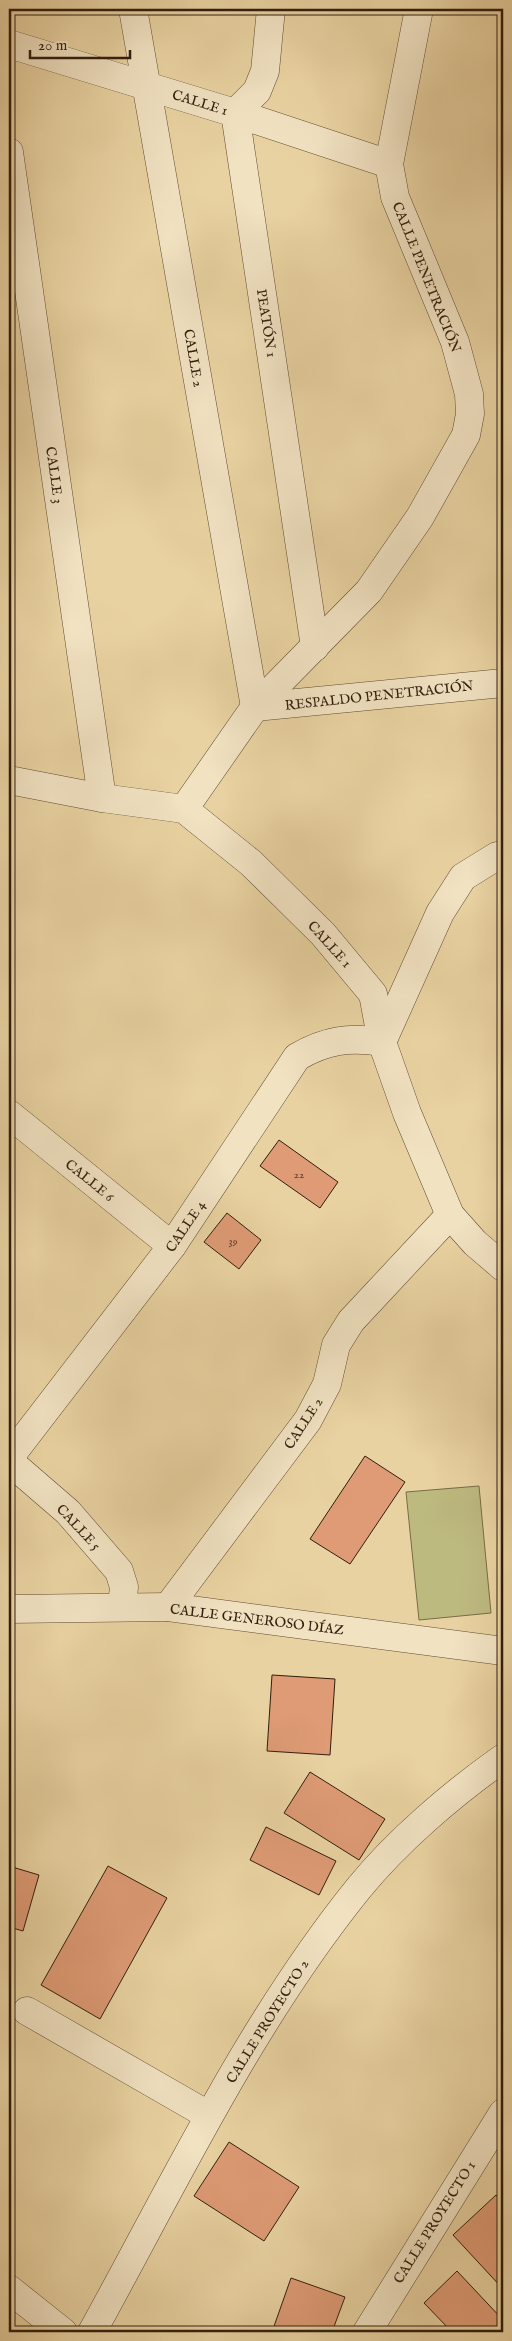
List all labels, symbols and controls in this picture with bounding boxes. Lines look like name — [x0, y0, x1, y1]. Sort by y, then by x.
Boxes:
scale bar — [30, 28, 130, 60]
text: 20 m — [38, 36, 68, 55]
street label: CALLE 1 — [170, 86, 230, 120]
street label: CALLE PENETRACIÓN — [388, 199, 466, 355]
street label: PEATÓN 1 — [252, 288, 281, 359]
street label: CALLE 2 — [179, 328, 207, 389]
street label: CALLE 3 — [41, 446, 67, 505]
street label: RESPALDO PENETRACIÓN — [284, 676, 474, 715]
street label: CALLE 1 — [303, 917, 355, 972]
street label: CALLE 6 — [61, 1156, 118, 1207]
house number: 22 — [294, 1168, 304, 1182]
street label: CALLE 4 — [162, 1197, 210, 1256]
house number: 39 — [229, 1235, 238, 1249]
street label: CALLE 2 — [280, 1394, 328, 1453]
street label: CALLE 5 — [52, 1501, 104, 1555]
street label: CALLE GENEROSO DÍAZ — [169, 1599, 345, 1640]
street label: CALLE PROYECTO 2 — [222, 1956, 313, 2087]
street label: CALLE PROYECTO 1 — [390, 2158, 480, 2287]

